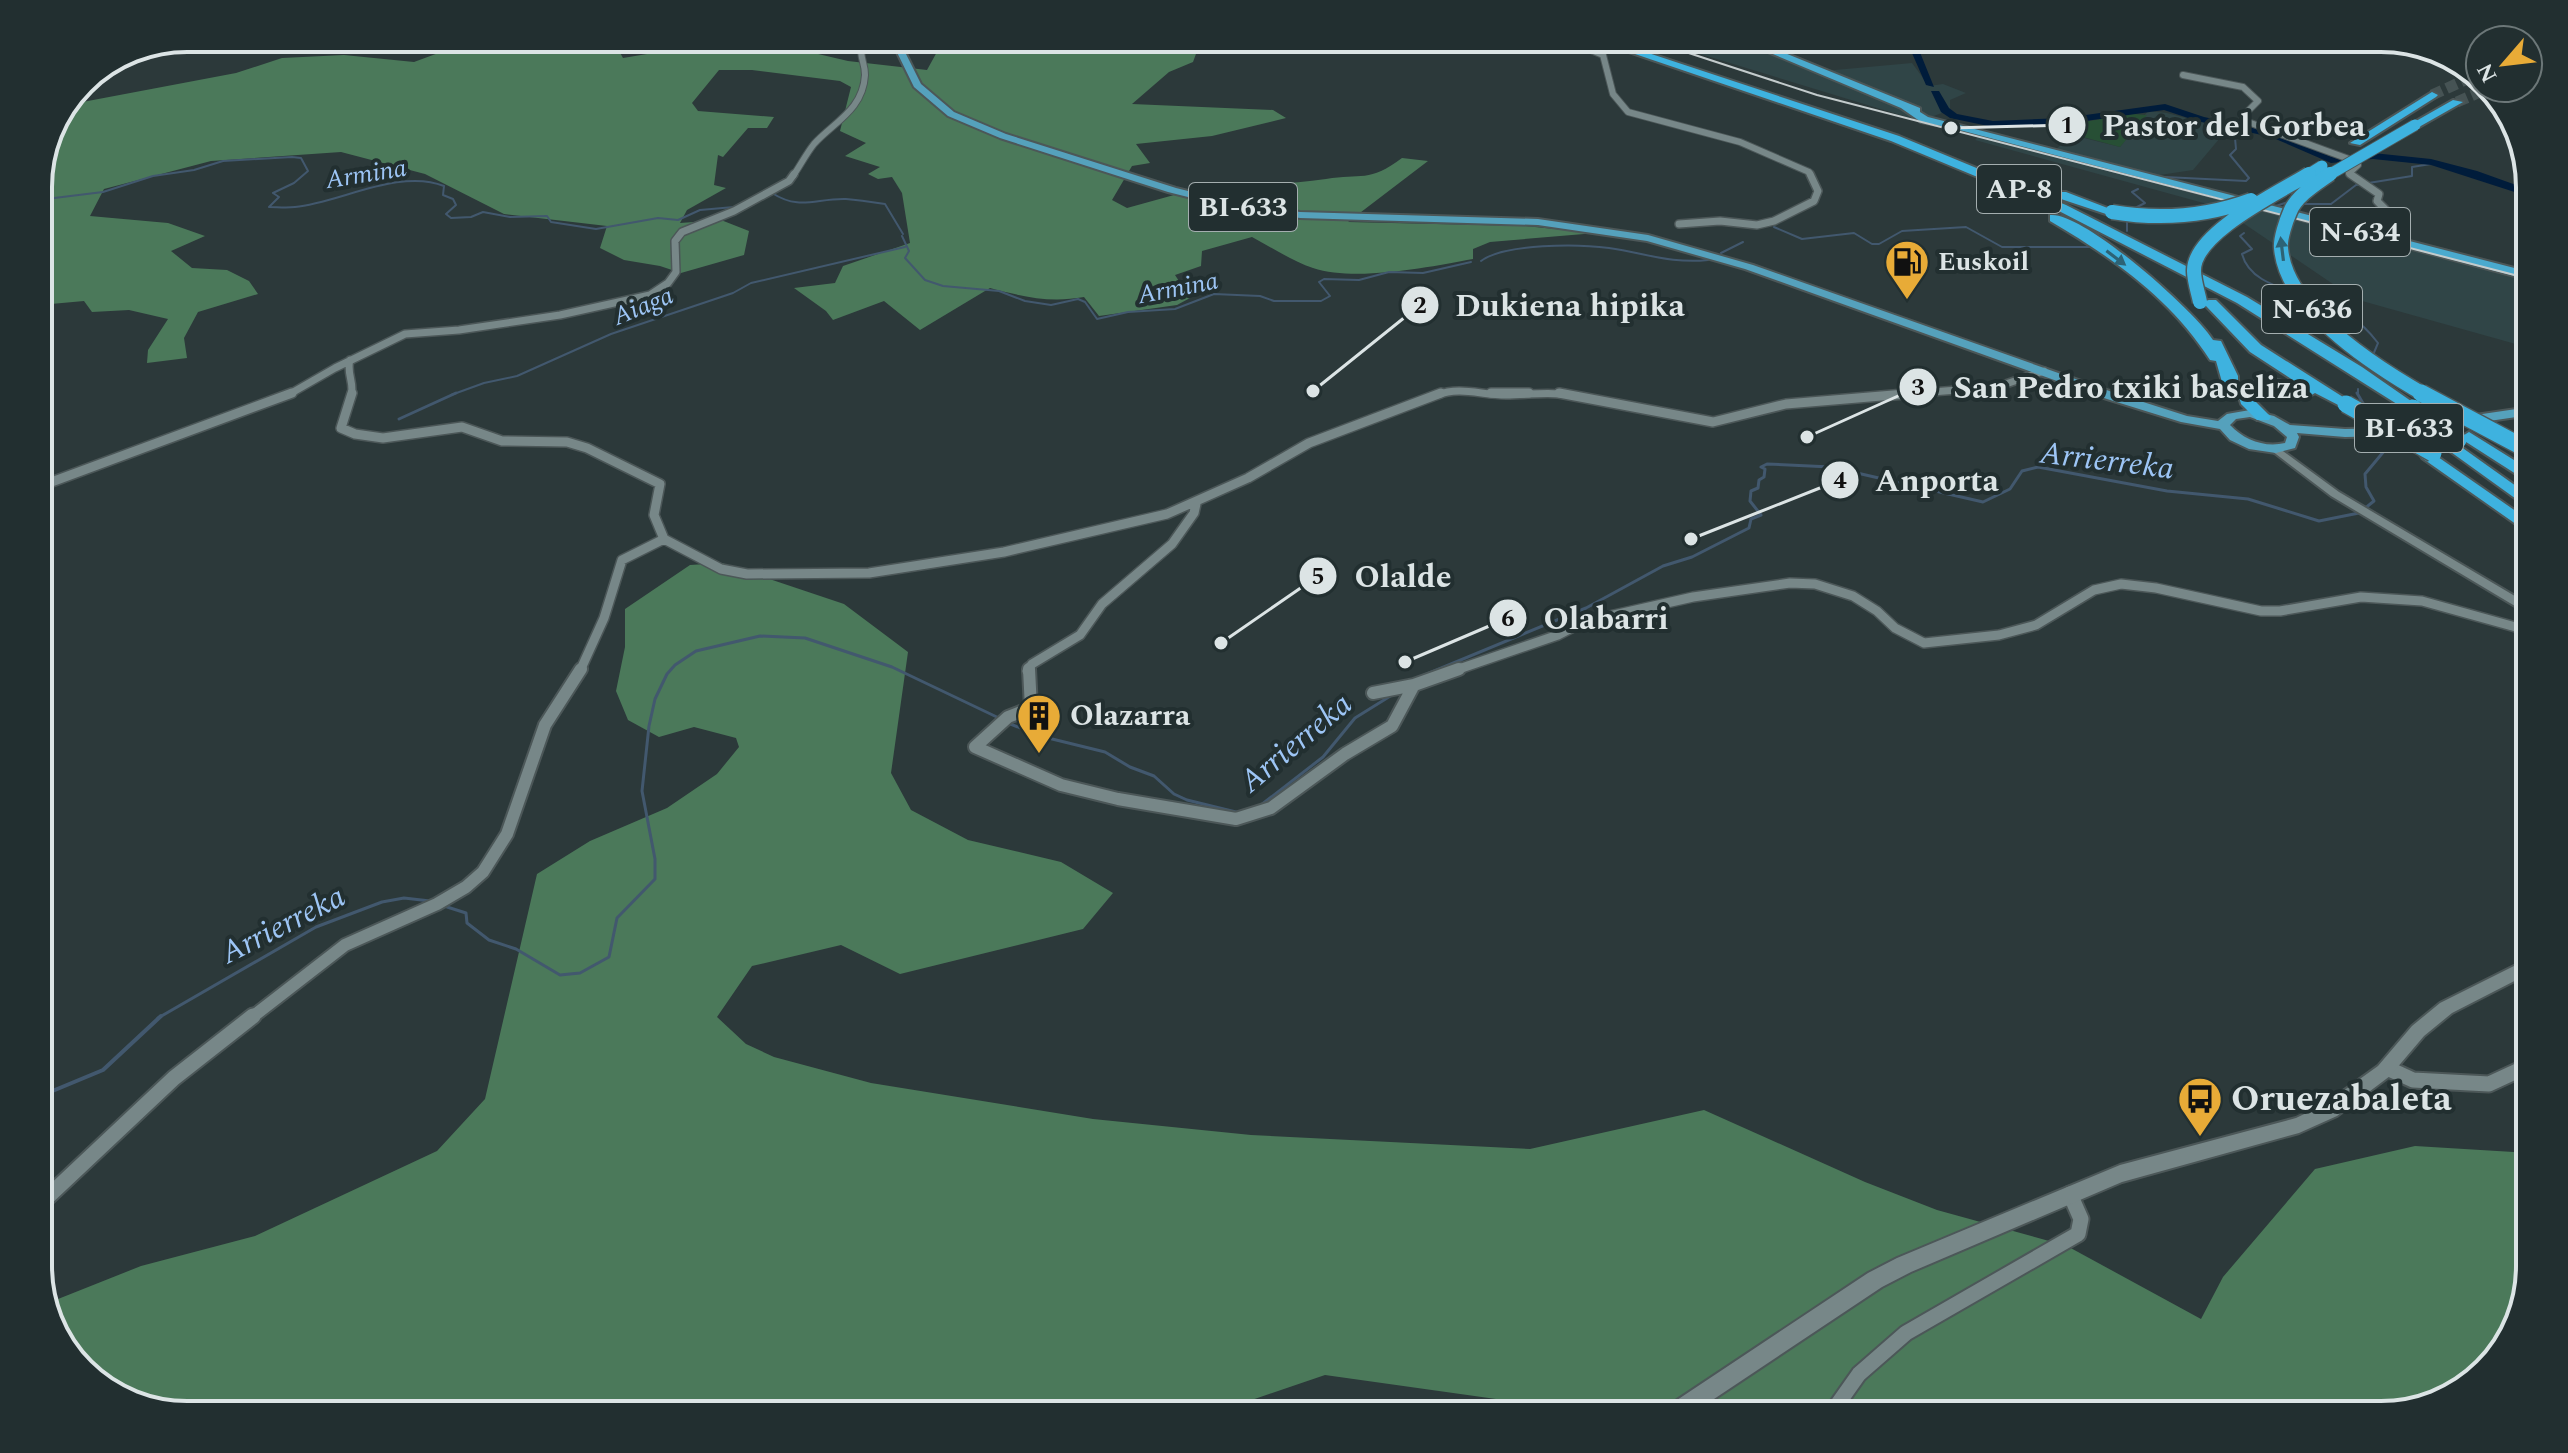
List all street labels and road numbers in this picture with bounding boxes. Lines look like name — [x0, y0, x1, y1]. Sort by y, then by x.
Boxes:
road number: AP-8 — [1977, 165, 2061, 213]
road number: BI-633 — [1189, 183, 1297, 231]
road number: N-634 — [2310, 208, 2410, 256]
road number: N-636 — [2262, 285, 2362, 333]
road number: BI-633 — [2355, 404, 2463, 452]

